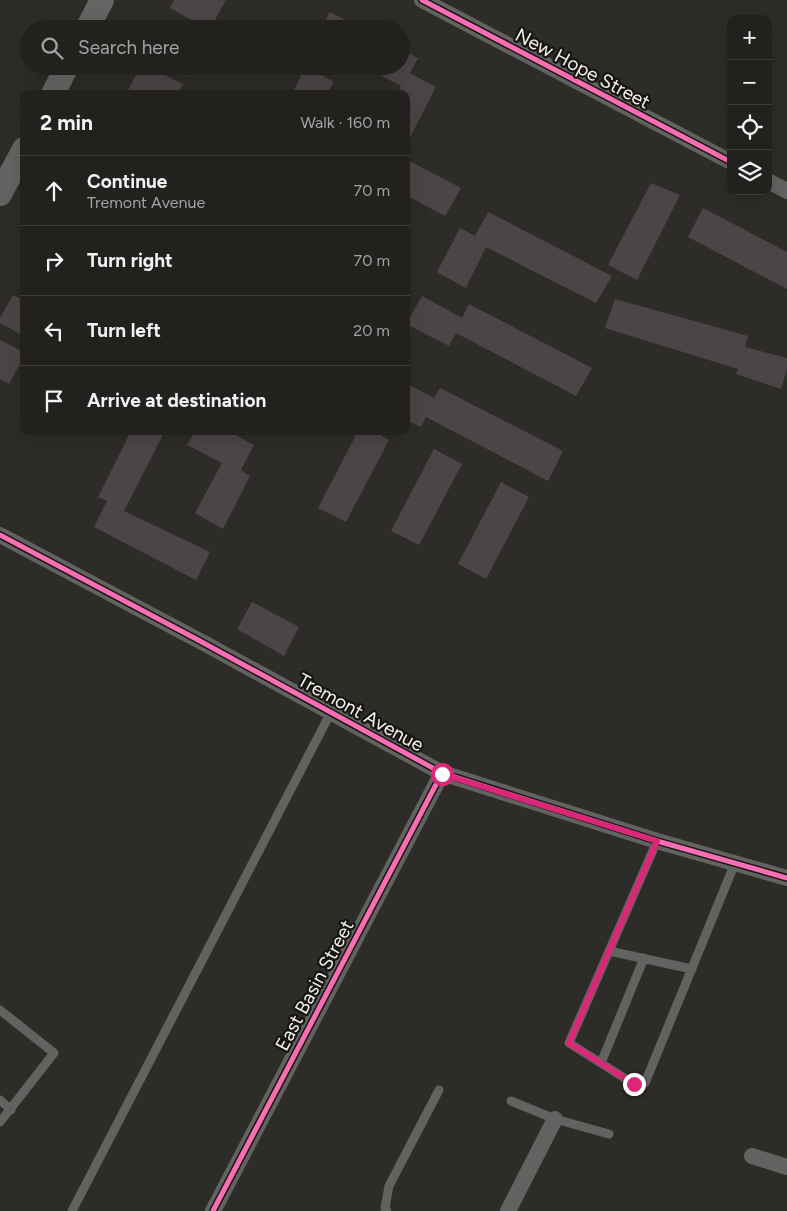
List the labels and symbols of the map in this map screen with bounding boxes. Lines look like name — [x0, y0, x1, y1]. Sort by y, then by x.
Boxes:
street label: New Hope Street — [511, 23, 654, 114]
street label: Tremont Avenue — [294, 668, 428, 757]
route start — [431, 763, 454, 786]
street label: East Basin Street — [270, 916, 359, 1055]
route end — [623, 1073, 646, 1096]

